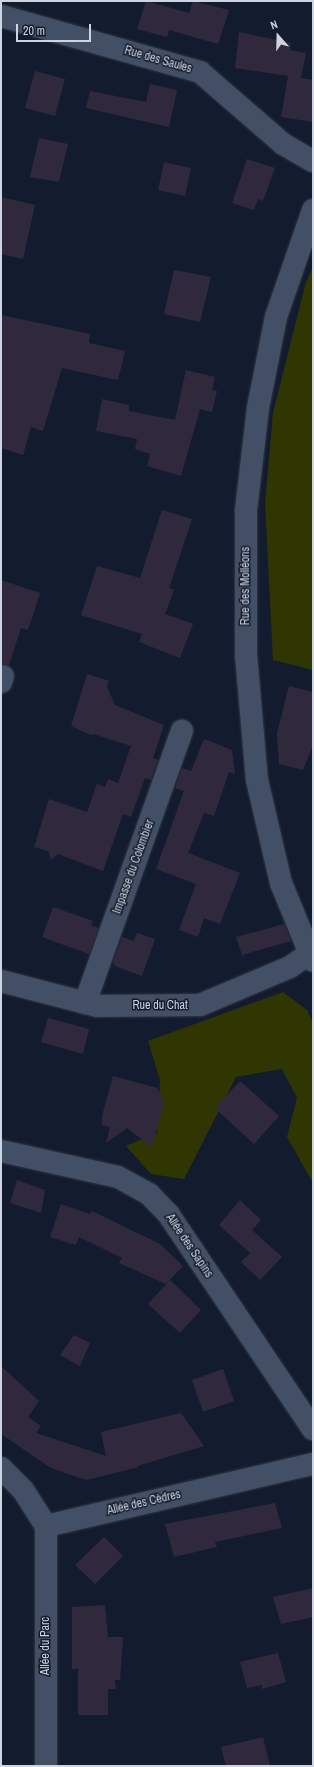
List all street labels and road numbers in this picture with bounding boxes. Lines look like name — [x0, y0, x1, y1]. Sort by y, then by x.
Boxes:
street label: Rue des Saules — [123, 44, 193, 76]
street label: Rue des Molléons — [239, 547, 253, 625]
street label: Impasse du Colombier — [110, 818, 158, 916]
street label: Rue du Chat — [132, 999, 188, 1013]
street label: Allée des Sapins — [162, 1211, 216, 1281]
street label: Allée des Cèdres — [106, 1488, 182, 1518]
street label: Allée du Parc — [39, 1617, 53, 1675]

